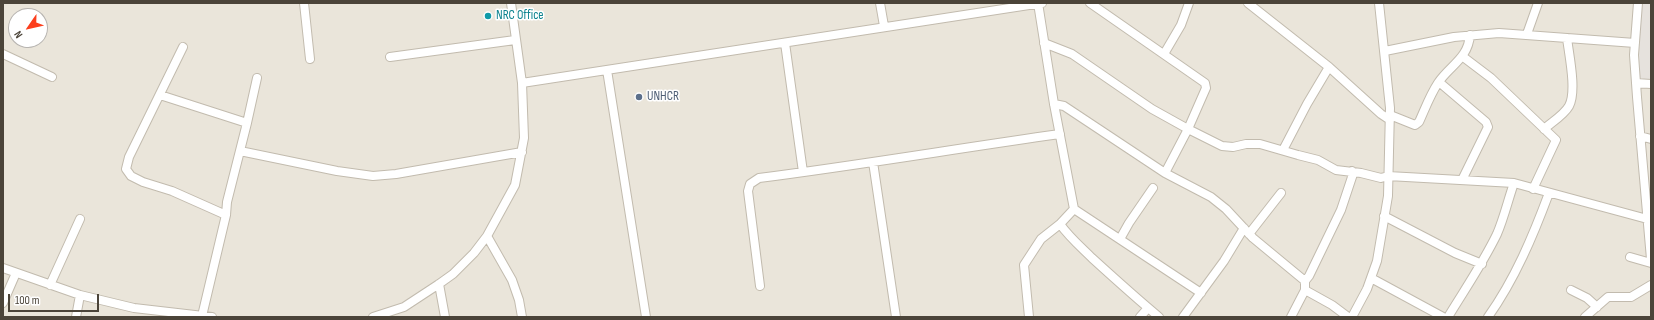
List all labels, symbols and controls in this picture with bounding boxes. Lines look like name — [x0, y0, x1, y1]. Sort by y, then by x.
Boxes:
north arrow — [8, 8, 48, 48]
place label: NRC Office — [496, 8, 544, 24]
marker: NRC Office — [483, 11, 493, 21]
text: N — [11, 28, 25, 41]
place label: UNHCR — [647, 89, 679, 105]
marker: UNHCR — [634, 92, 644, 102]
scale bar — [10, 286, 101, 312]
text: 100 m — [15, 293, 40, 308]

